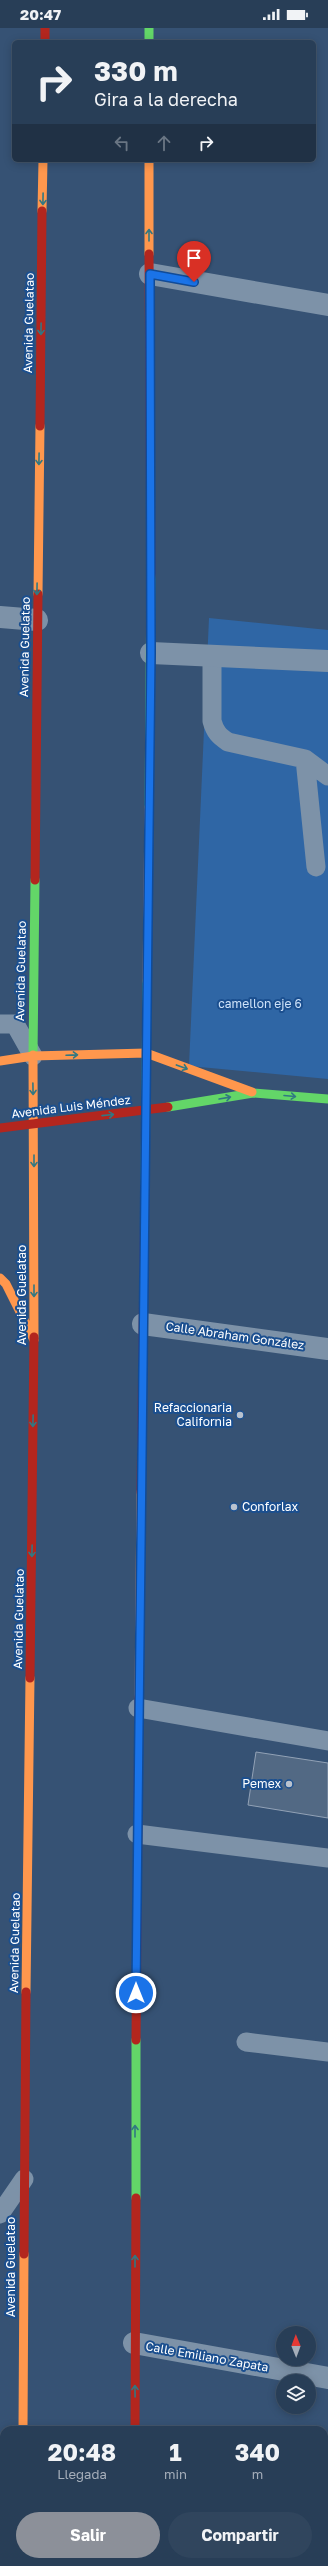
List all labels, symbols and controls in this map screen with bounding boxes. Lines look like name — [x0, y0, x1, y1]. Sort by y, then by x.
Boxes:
text: 20:47 — [20, 5, 61, 23]
text: 330 m — [94, 54, 178, 87]
icon: right — [28, 56, 80, 108]
text: Gira a la derecha — [94, 88, 238, 110]
icon: left — [111, 132, 133, 154]
icon: ahead — [153, 132, 175, 154]
icon: right — [195, 132, 217, 154]
one-way arrow — [39, 192, 47, 205]
one-way arrow — [145, 229, 153, 242]
pin — [177, 241, 211, 282]
icon: arrive — [183, 247, 205, 269]
street label: Avenida Guelatao — [20, 273, 37, 373]
one-way arrow — [37, 322, 45, 335]
one-way arrow — [35, 452, 43, 465]
one-way arrow — [34, 582, 41, 595]
street label: Avenida Guelatao — [16, 597, 33, 697]
street label: Avenida Guelatao — [12, 921, 29, 1021]
park label: camellon eje 6 — [218, 996, 302, 1011]
one-way arrow — [65, 1051, 78, 1059]
one-way arrow — [176, 1063, 188, 1071]
one-way arrow — [29, 1082, 37, 1095]
street label: Avenida Luis Méndez — [10, 1092, 131, 1121]
one-way arrow — [218, 1093, 231, 1101]
one-way arrow — [283, 1093, 296, 1100]
one-way arrow — [101, 1111, 114, 1118]
one-way arrow — [30, 1154, 38, 1167]
street label: Avenida Guelatao — [14, 1245, 29, 1345]
one-way arrow — [30, 1284, 38, 1297]
street label: Calle Abraham González — [165, 1318, 305, 1353]
place label: Refaccionaria California — [154, 1400, 232, 1429]
marker: Refaccionaria California — [235, 1410, 245, 1420]
one-way arrow — [29, 1414, 37, 1427]
place label: Conforlax — [242, 1499, 299, 1514]
marker: Conforlax — [229, 1502, 239, 1512]
one-way arrow — [28, 1544, 35, 1557]
street label: Avenida Guelatao — [10, 1569, 27, 1669]
place label: Pemex — [242, 1776, 281, 1791]
marker: Pemex — [284, 1779, 294, 1789]
street label: Avenida Guelatao — [6, 1893, 23, 1993]
position arrow — [115, 1972, 157, 2014]
one-way arrow — [131, 2125, 139, 2138]
street label: Avenida Guelatao — [3, 2217, 18, 2317]
one-way arrow — [131, 2255, 139, 2268]
north arrow — [276, 2326, 316, 2366]
map controls — [276, 2326, 316, 2414]
street label: Calle Emiliano Zapata — [144, 2338, 270, 2375]
button: layers — [276, 2374, 316, 2414]
one-way arrow — [131, 2385, 139, 2398]
text: 20:48 — [48, 2437, 116, 2466]
text: 1 — [169, 2437, 182, 2466]
text: 340 — [235, 2437, 280, 2466]
text: Llegada — [57, 2466, 107, 2482]
text: min — [164, 2466, 187, 2482]
text: m — [252, 2466, 263, 2482]
button: Salir — [16, 2512, 160, 2558]
button: Compartir — [168, 2512, 312, 2558]

